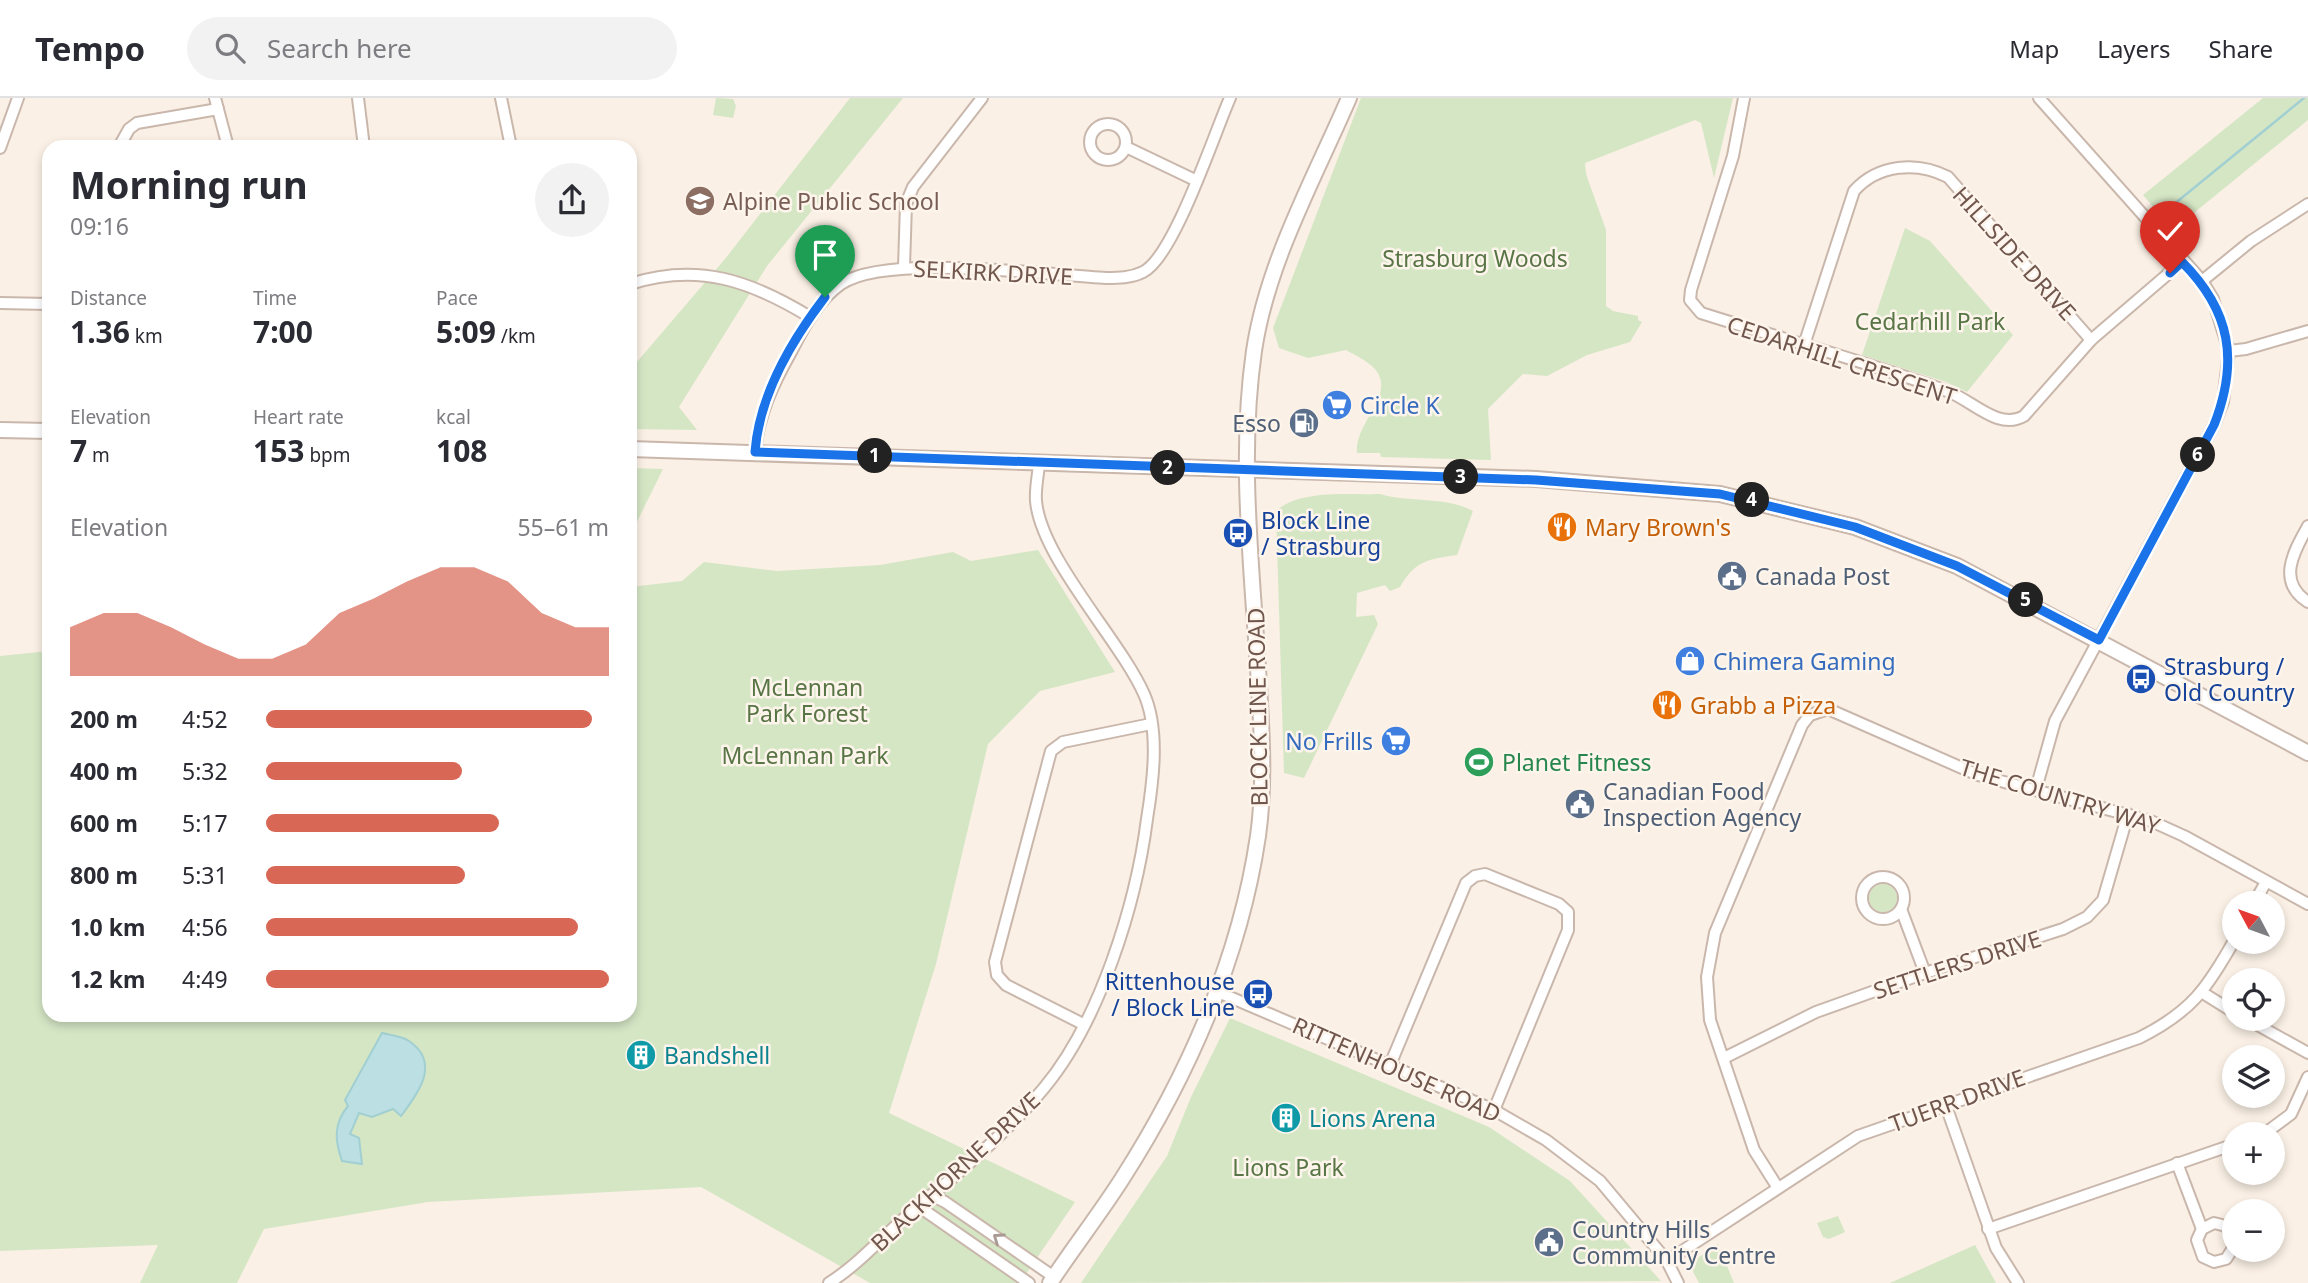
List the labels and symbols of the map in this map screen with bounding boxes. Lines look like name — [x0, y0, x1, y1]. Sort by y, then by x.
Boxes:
street label: HILLSIDE DRIVE — [1946, 179, 2084, 327]
school or university icon: Alpine Public School — [683, 184, 717, 218]
place label: Alpine Public School — [723, 185, 940, 217]
pin — [2140, 201, 2200, 273]
pin — [795, 225, 855, 297]
park label: Strasburg Woods — [1382, 242, 1568, 274]
street label: SELKIRK DRIVE — [913, 252, 1073, 292]
park label: Cedarhill Park — [1855, 305, 2006, 337]
street label: CEDARHILL CRESCENT — [1723, 308, 1961, 412]
supermarket icon: Circle K — [1320, 388, 1354, 422]
place label: Circle K — [1360, 389, 1440, 421]
fuel station icon: Esso — [1287, 406, 1321, 440]
place label: Esso — [1232, 407, 1281, 439]
pin: 1 — [858, 438, 892, 474]
pin: 6 — [2180, 438, 2216, 472]
pin: 2 — [1150, 450, 1186, 486]
pin: 3 — [1444, 460, 1478, 494]
pin: 4 — [1734, 482, 1770, 518]
place label: Block Line / Strasburg — [1261, 504, 1381, 562]
restaurant icon: Mary Brown's — [1545, 510, 1579, 544]
place label: Mary Brown's — [1585, 511, 1731, 543]
bus stop icon: Block Line / Strasburg — [1221, 516, 1255, 550]
public building icon: Canada Post — [1715, 559, 1749, 593]
place label: Canada Post — [1755, 560, 1890, 592]
pin: 5 — [2008, 582, 2044, 618]
street label: BLOCK LINE ROAD — [1239, 607, 1275, 807]
shop icon: Chimera Gaming — [1673, 644, 1707, 678]
place label: Chimera Gaming — [1713, 645, 1896, 677]
place label: Strasburg / Old Country — [2164, 650, 2295, 708]
bus stop icon: Strasburg / Old Country — [2124, 662, 2158, 696]
park label: McLennan Park Forest — [746, 671, 868, 729]
restaurant icon: Grabb a Pizza — [1650, 688, 1684, 722]
place label: Grabb a Pizza — [1690, 689, 1836, 721]
supermarket icon: No Frills — [1379, 724, 1413, 758]
place label: No Frills — [1285, 725, 1373, 757]
park label: McLennan Park — [721, 739, 889, 771]
sports icon: Planet Fitness — [1462, 745, 1496, 779]
place label: Planet Fitness — [1502, 746, 1652, 778]
street label: THE COUNTRY WAY — [1956, 750, 2165, 842]
place label: Canadian Food Inspection Agency — [1603, 775, 1802, 833]
public building icon: Canadian Food Inspection Agency — [1563, 787, 1597, 821]
north arrow — [2222, 891, 2286, 954]
street label: SETTLERS DRIVE — [1869, 922, 2045, 1006]
place label: Rittenhouse / Block Line — [1105, 965, 1235, 1023]
bus stop icon: Rittenhouse / Block Line — [1241, 977, 1275, 1011]
street label: RITTENHOUSE ROAD — [1288, 1009, 1506, 1129]
building icon: Bandshell — [624, 1038, 658, 1072]
place label: Bandshell — [664, 1039, 770, 1071]
street label: TUERR DRIVE — [1885, 1061, 2029, 1139]
street label: BLACKHORNE DRIVE — [863, 1084, 1047, 1258]
building icon: Lions Arena — [1269, 1101, 1303, 1135]
place label: Lions Arena — [1309, 1102, 1436, 1134]
park label: Lions Park — [1232, 1151, 1345, 1183]
place label: Country Hills Community Centre — [1572, 1213, 1776, 1271]
public building icon: Country Hills Community Centre — [1532, 1225, 1566, 1259]
one-way arrow — [992, 1233, 1005, 1246]

